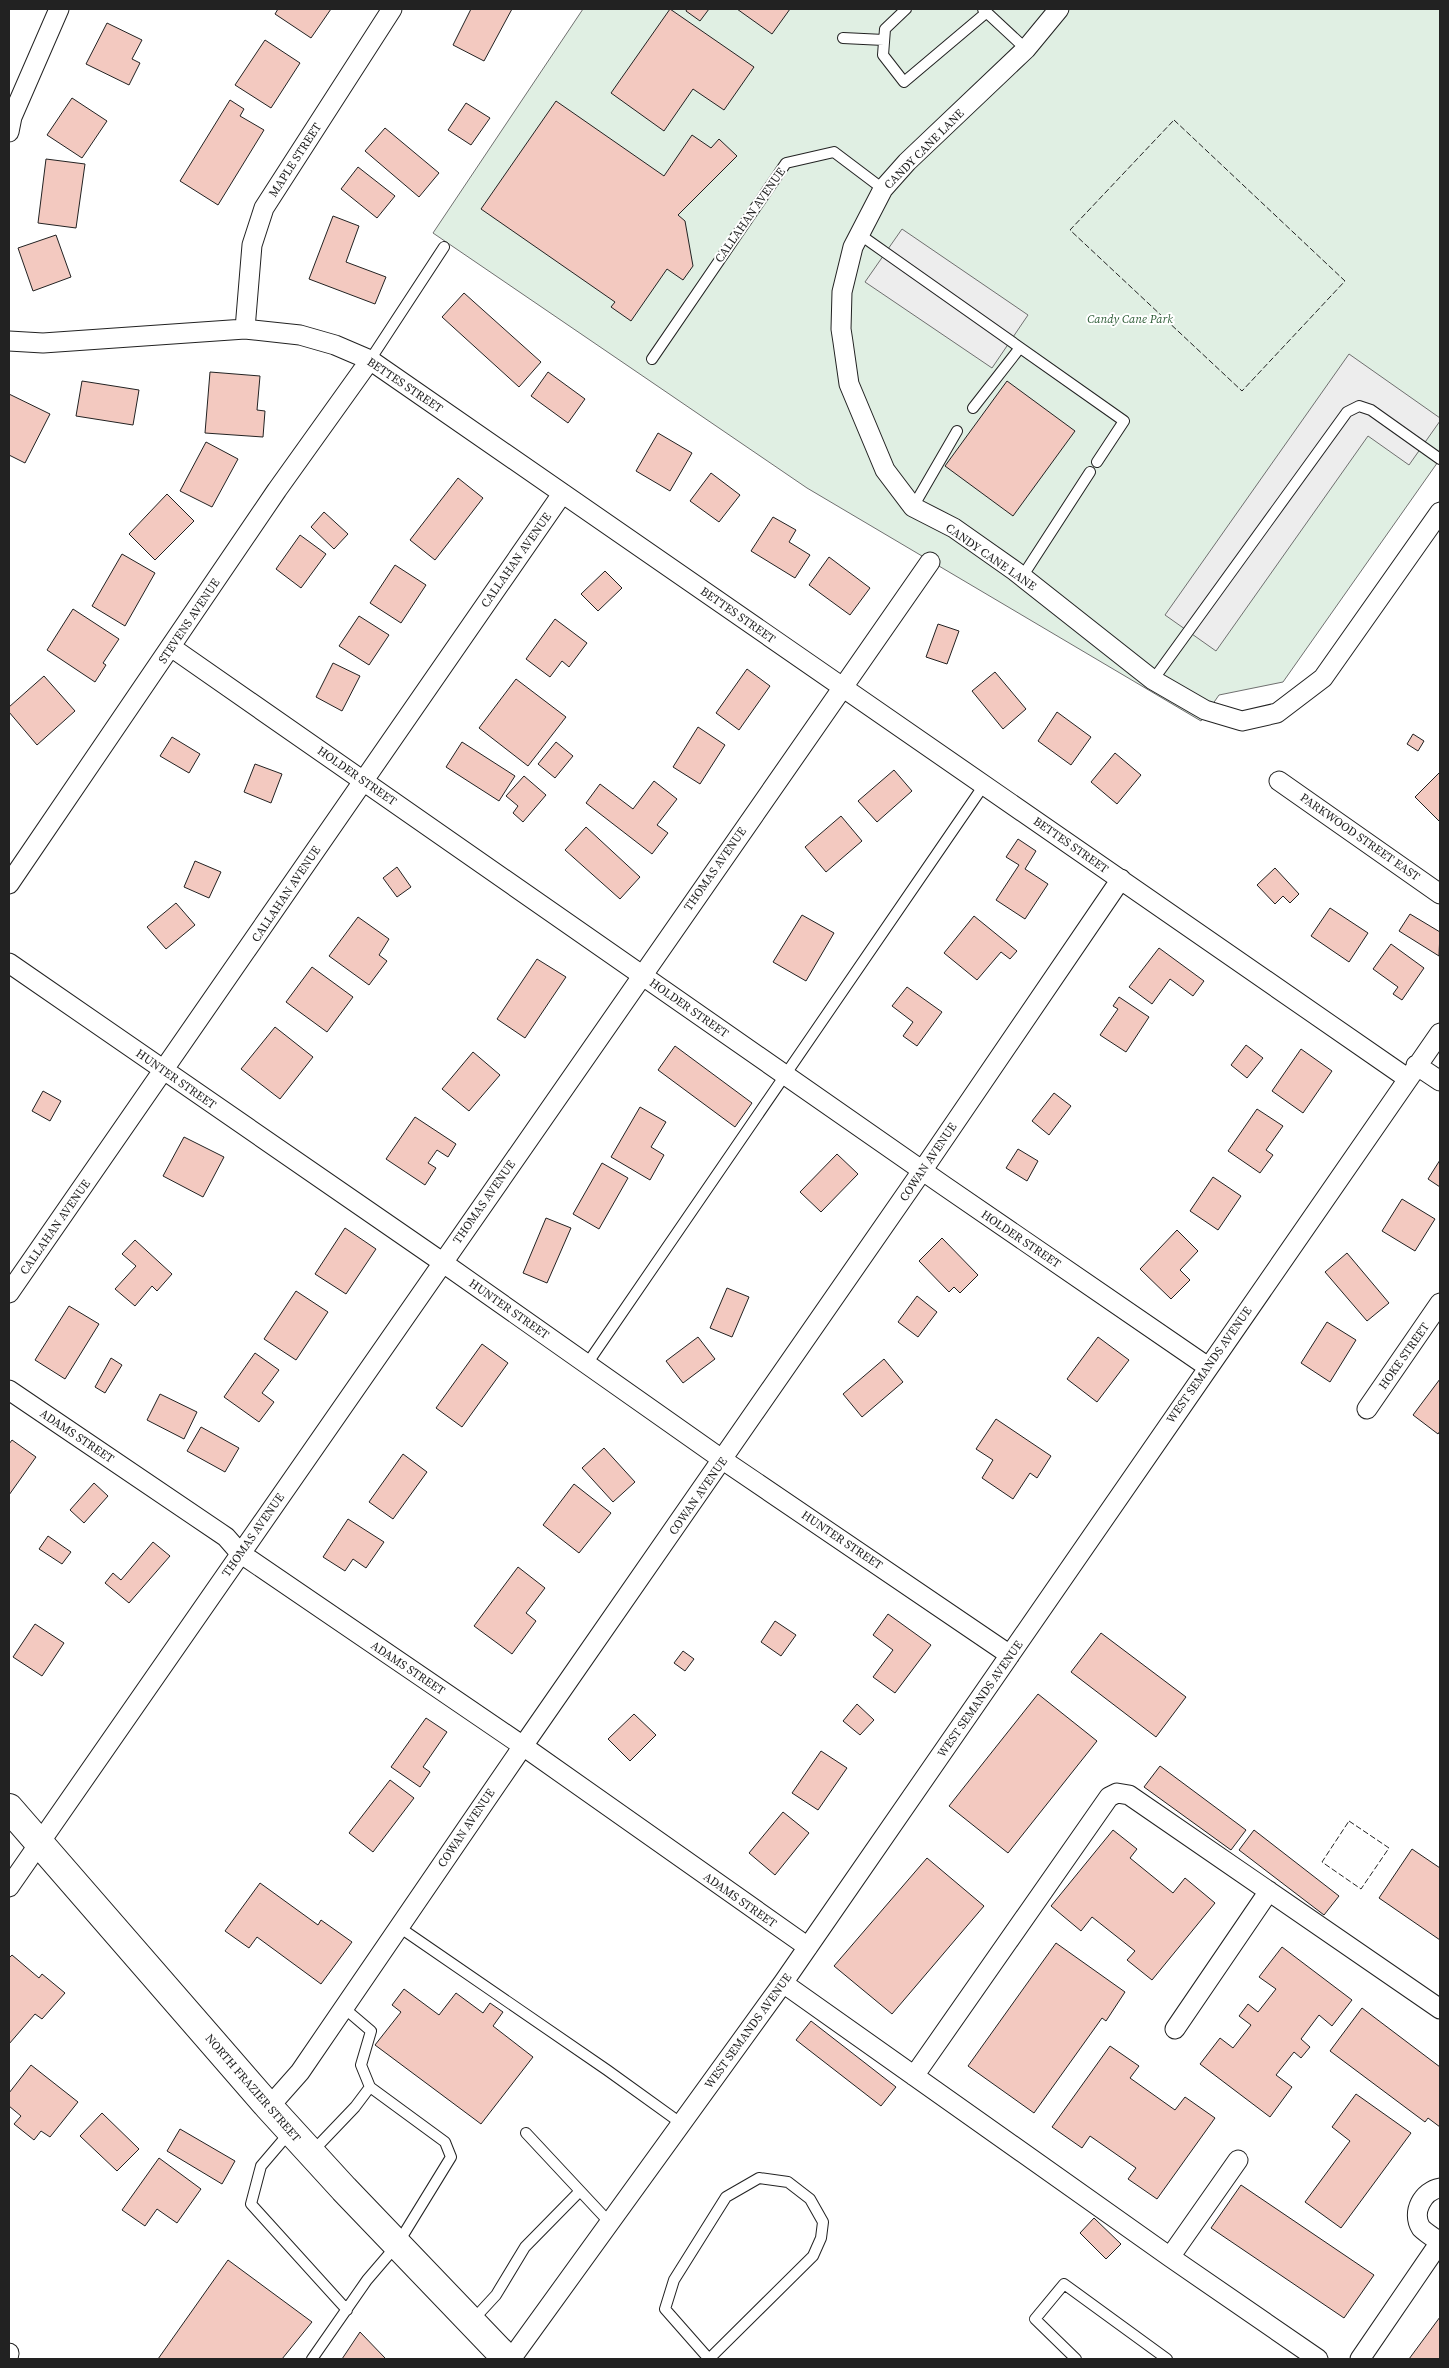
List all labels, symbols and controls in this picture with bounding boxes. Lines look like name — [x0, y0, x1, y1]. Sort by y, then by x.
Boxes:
street label: CANDY CANE LANE — [880, 105, 968, 193]
street label: MAPLE STREET — [265, 119, 325, 200]
street label: CALLAHAN AVENUE — [711, 164, 789, 266]
park label: Candy Cane Park — [1087, 311, 1173, 327]
street label: BETTES STREET — [364, 354, 447, 417]
street label: CALLAHAN AVENUE — [477, 509, 555, 611]
street label: CANDY CANE LANE — [943, 520, 1039, 594]
street label: STEVENS AVENUE — [155, 575, 223, 667]
street label: BETTES STREET — [697, 583, 779, 647]
street label: HOLDER STREET — [314, 743, 400, 810]
street label: PARKWOOD STREET EAST — [1297, 789, 1424, 885]
street label: BETTES STREET — [1030, 813, 1112, 877]
street label: THOMAS AVENUE — [680, 824, 750, 914]
street label: CALLAHAN AVENUE — [248, 843, 324, 945]
street label: HOLDER STREET — [646, 975, 732, 1042]
street label: HUNTER STREET — [133, 1045, 220, 1113]
street label: COWAN AVENUE — [896, 1120, 960, 1204]
street label: THOMAS AVENUE — [449, 1157, 519, 1247]
street label: CALLAHAN AVENUE — [16, 1176, 94, 1278]
street label: HOLDER STREET — [978, 1206, 1065, 1272]
street label: HUNTER STREET — [466, 1275, 553, 1343]
street label: WEST SEMANDS AVENUE — [1163, 1303, 1255, 1427]
street label: HOKE STREET — [1375, 1319, 1433, 1393]
street label: ADAMS STREET — [37, 1405, 118, 1467]
street label: COWAN AVENUE — [665, 1454, 731, 1538]
street label: THOMAS AVENUE — [218, 1490, 288, 1580]
street label: HUNTER STREET — [798, 1507, 886, 1574]
street label: ADAMS STREET — [368, 1637, 449, 1699]
street label: WEST SEMANDS AVENUE — [934, 1637, 1026, 1761]
street label: COWAN AVENUE — [434, 1786, 498, 1870]
street label: ADAMS STREET — [700, 1869, 780, 1932]
street label: WEST SEMANDS AVENUE — [701, 1970, 795, 2092]
street label: NORTH FRAZIER STREET — [202, 2031, 305, 2146]

